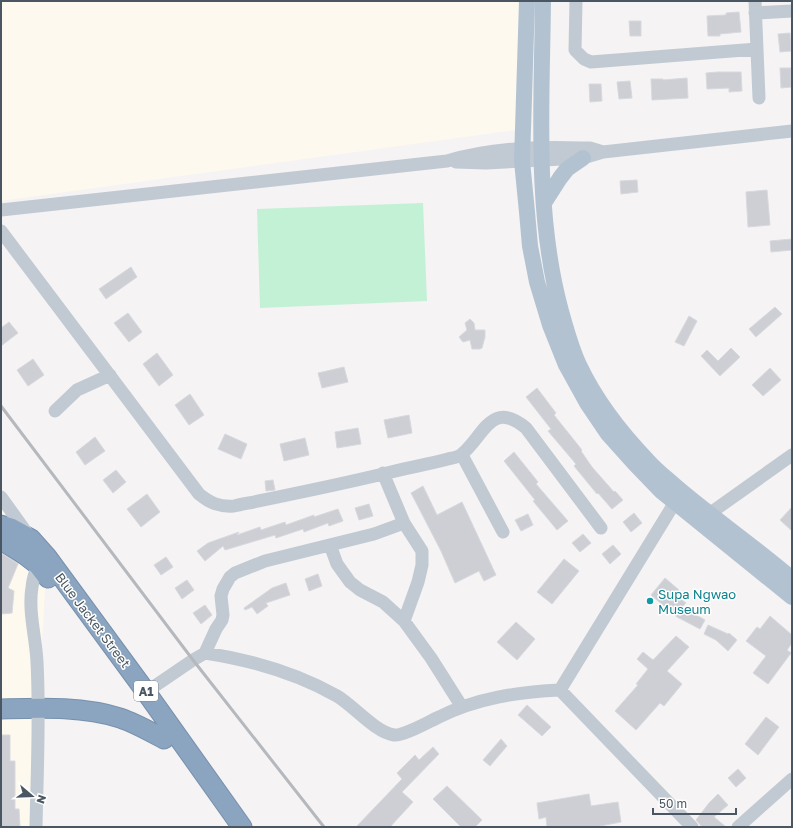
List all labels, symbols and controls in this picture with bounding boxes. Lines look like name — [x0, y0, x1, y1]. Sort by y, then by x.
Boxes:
street label: Blue Jacket Street — [52, 569, 134, 671]
place label: Supa Ngwao Museum — [658, 586, 736, 617]
marker: Supa Ngwao Museum — [645, 596, 655, 606]
road number: A1 — [134, 681, 158, 701]
north arrow — [12, 776, 52, 816]
scale bar — [653, 790, 736, 816]
text: N — [34, 793, 49, 805]
text: 50 m — [659, 796, 687, 811]

